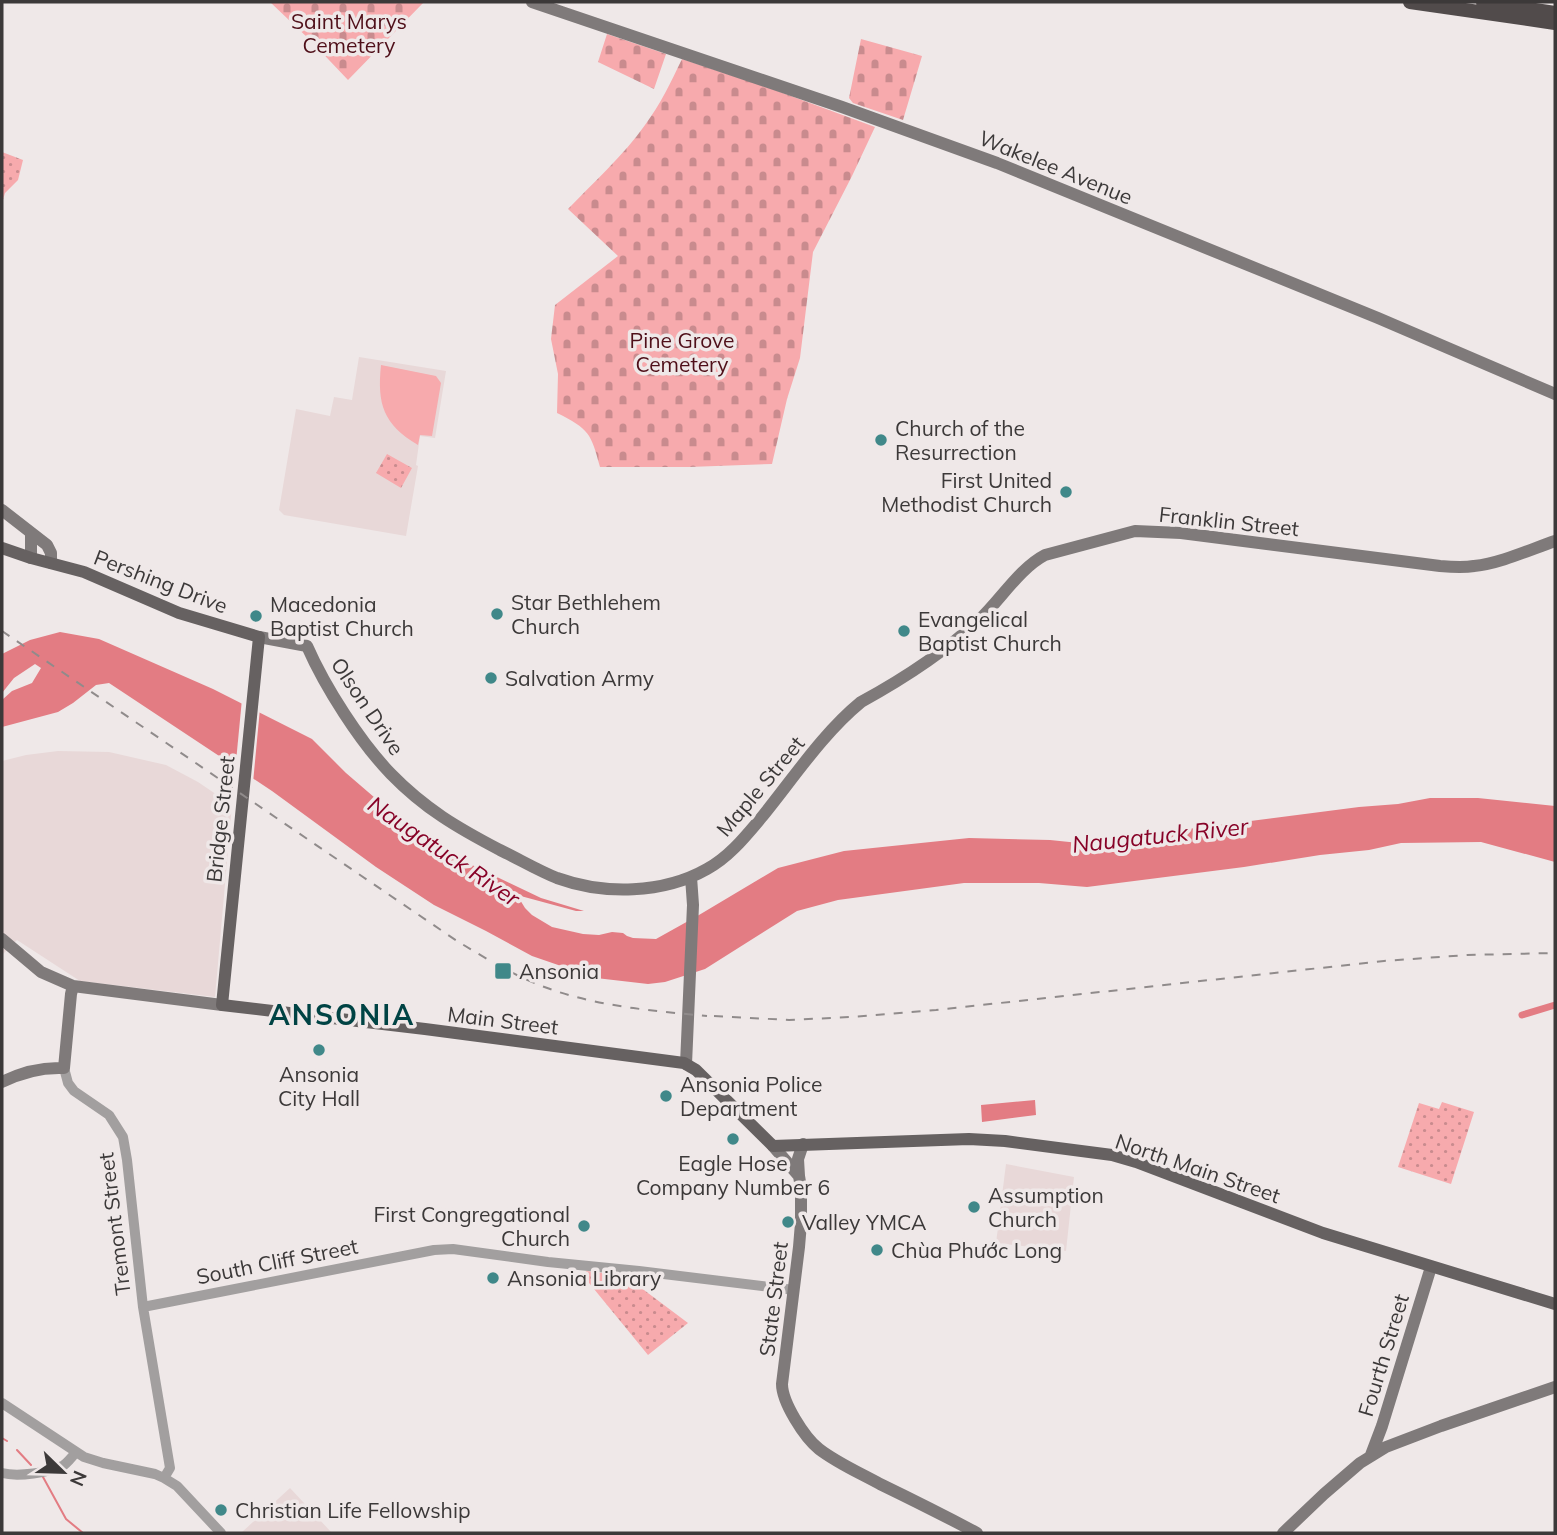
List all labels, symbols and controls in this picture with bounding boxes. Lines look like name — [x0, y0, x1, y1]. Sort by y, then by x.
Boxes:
park label: Saint Marys Cemetery — [291, 8, 407, 58]
street label: Wakelee Avenue — [975, 124, 1137, 210]
park label: Pine Grove Cemetery — [630, 327, 734, 377]
place label: Church of the Resurrection — [895, 415, 1025, 465]
marker: Church of the Resurrection — [873, 432, 889, 448]
place label: First United Methodist Church — [881, 467, 1052, 517]
marker: First United Methodist Church — [1058, 484, 1074, 500]
street label: Franklin Street — [1158, 501, 1300, 541]
street label: Pershing Drive — [91, 544, 231, 618]
place label: Star Bethlehem Church — [511, 589, 661, 639]
place label: Macedonia Baptist Church — [270, 591, 414, 641]
marker: Star Bethlehem Church — [489, 606, 505, 622]
place label: Evangelical Baptist Church — [918, 606, 1062, 656]
marker: Macedonia Baptist Church — [248, 608, 264, 624]
marker: Evangelical Baptist Church — [896, 623, 912, 639]
street label: Olson Drive — [326, 652, 410, 760]
place label: Salvation Army — [505, 665, 654, 691]
marker: Salvation Army — [483, 670, 499, 686]
street label: Maple Street — [710, 730, 810, 842]
street label: Bridge Street — [200, 754, 240, 884]
water label: Naugatuck River — [363, 790, 527, 913]
water label: Naugatuck River — [1071, 811, 1251, 859]
place label: Ansonia — [519, 958, 599, 984]
marker: Ansonia — [493, 961, 513, 981]
district label: ANSONIA — [269, 997, 415, 1032]
street label: Main Street — [446, 1000, 560, 1040]
marker: Ansonia City Hall — [311, 1042, 327, 1058]
place label: Ansonia City Hall — [278, 1061, 360, 1111]
place label: Ansonia Police Department — [680, 1071, 822, 1121]
marker: Ansonia Police Department — [658, 1088, 674, 1104]
street label: North Main Street — [1112, 1128, 1284, 1208]
marker: Eagle Hose Company Number 6 — [725, 1131, 741, 1147]
place label: Eagle Hose Company Number 6 — [636, 1150, 830, 1200]
street label: Tremont Street — [92, 1151, 136, 1297]
place label: Assumption Church — [988, 1182, 1104, 1232]
marker: Assumption Church — [966, 1199, 982, 1215]
place label: First Congregational Church — [374, 1201, 570, 1251]
place label: Valley YMCA — [802, 1209, 927, 1235]
marker: Valley YMCA — [780, 1214, 796, 1230]
marker: First Congregational Church — [576, 1218, 592, 1234]
street label: South Cliff Street — [194, 1233, 360, 1289]
place label: Chùa Phước Long — [891, 1237, 1062, 1263]
street label: State Street — [753, 1240, 793, 1358]
marker: Chùa Phước Long — [869, 1242, 885, 1258]
place label: Ansonia Library — [507, 1265, 661, 1291]
marker: Ansonia Library — [485, 1270, 501, 1286]
street label: Fourth Street — [1352, 1291, 1414, 1419]
north arrow — [28, 1437, 98, 1507]
text: N — [65, 1467, 92, 1490]
place label: Christian Life Fellowship — [235, 1497, 471, 1523]
marker: Christian Life Fellowship — [213, 1502, 229, 1518]

